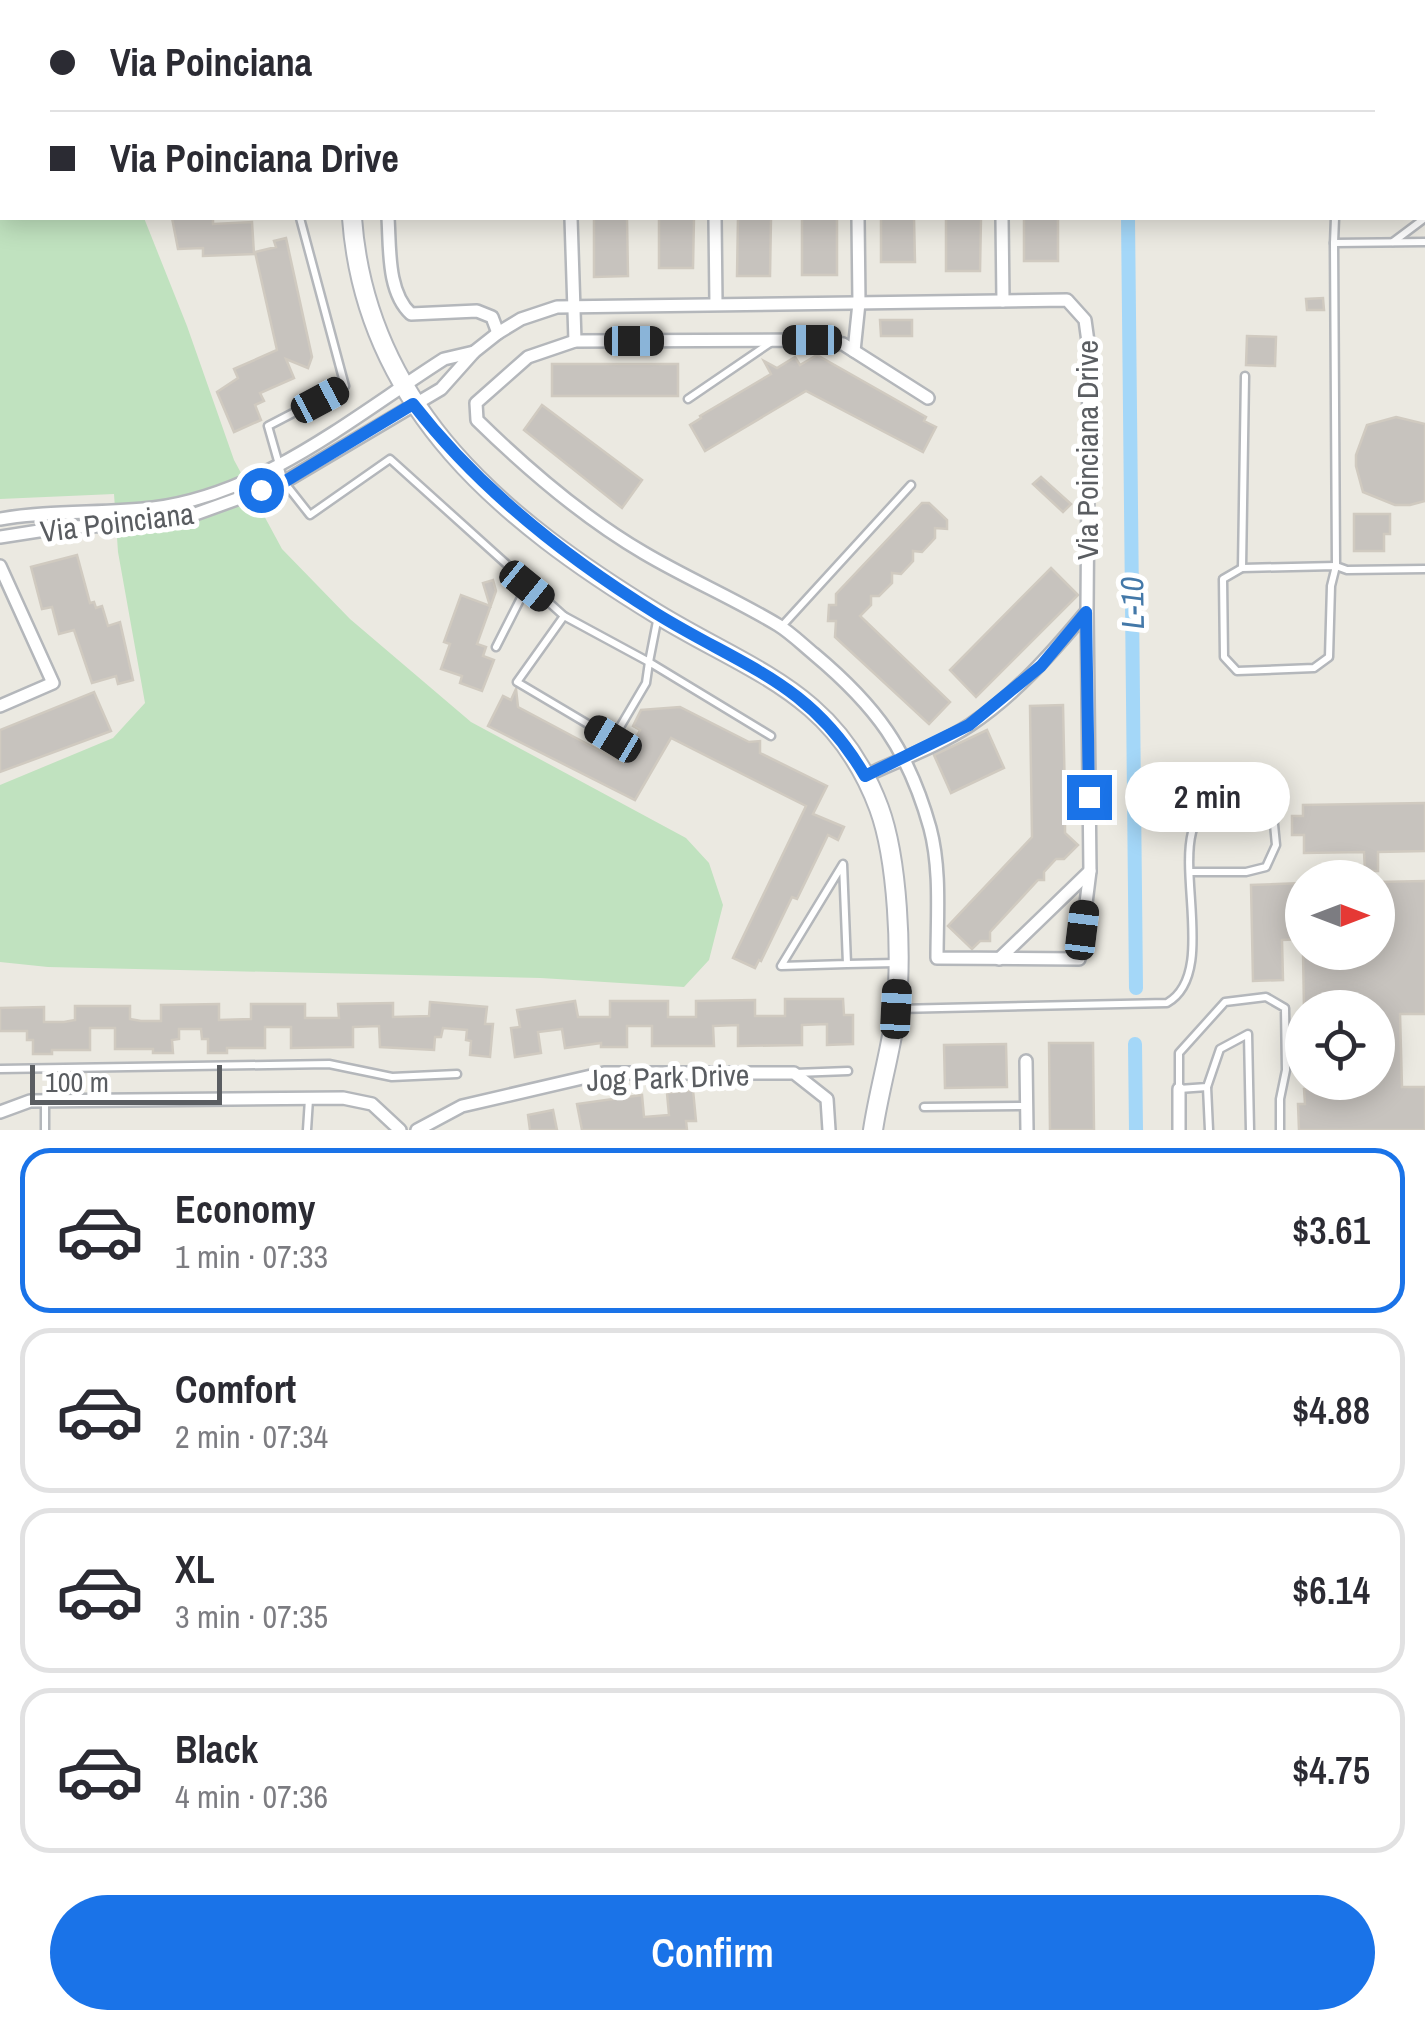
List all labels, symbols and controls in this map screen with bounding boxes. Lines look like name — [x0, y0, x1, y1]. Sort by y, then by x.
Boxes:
text: Via Poinciana — [110, 37, 312, 88]
text: Via Poinciana Drive — [110, 133, 399, 184]
car — [782, 325, 842, 355]
car — [604, 326, 664, 356]
street label: Via Poinciana Drive — [1067, 340, 1107, 560]
car — [286, 373, 354, 427]
route start — [239, 468, 284, 513]
street label: Via Poinciana — [38, 493, 196, 551]
car — [494, 555, 560, 617]
water label: L-10 — [1110, 576, 1154, 630]
car — [580, 711, 646, 767]
callout: 2 min — [1124, 762, 1289, 832]
route end — [1067, 775, 1112, 820]
text: 2 min — [1174, 775, 1241, 818]
north arrow — [1285, 860, 1395, 970]
map controls — [1285, 860, 1395, 1100]
car — [1063, 898, 1101, 962]
car — [879, 978, 913, 1040]
button: locate — [1285, 990, 1395, 1100]
street label: Jog Park Drive — [586, 1054, 750, 1100]
scale bar — [30, 1060, 222, 1104]
text: 100 m — [45, 1063, 109, 1101]
text: Economy — [175, 1184, 315, 1235]
icon: car — [55, 1186, 145, 1276]
text: $3.61 — [1292, 1205, 1370, 1256]
text: 1 min · 07:33 — [175, 1235, 328, 1278]
text: Comfort — [175, 1364, 296, 1415]
icon: car — [55, 1366, 145, 1456]
text: $4.88 — [1292, 1385, 1370, 1436]
text: 2 min · 07:34 — [175, 1415, 328, 1458]
text: XL — [175, 1544, 215, 1595]
icon: car — [55, 1546, 145, 1636]
text: $6.14 — [1292, 1565, 1370, 1616]
text: 3 min · 07:35 — [175, 1595, 328, 1638]
text: Black — [175, 1724, 258, 1775]
icon: car — [55, 1726, 145, 1816]
text: $4.75 — [1292, 1745, 1370, 1796]
text: 4 min · 07:36 — [175, 1775, 328, 1818]
button: Confirm — [50, 1895, 1375, 2010]

